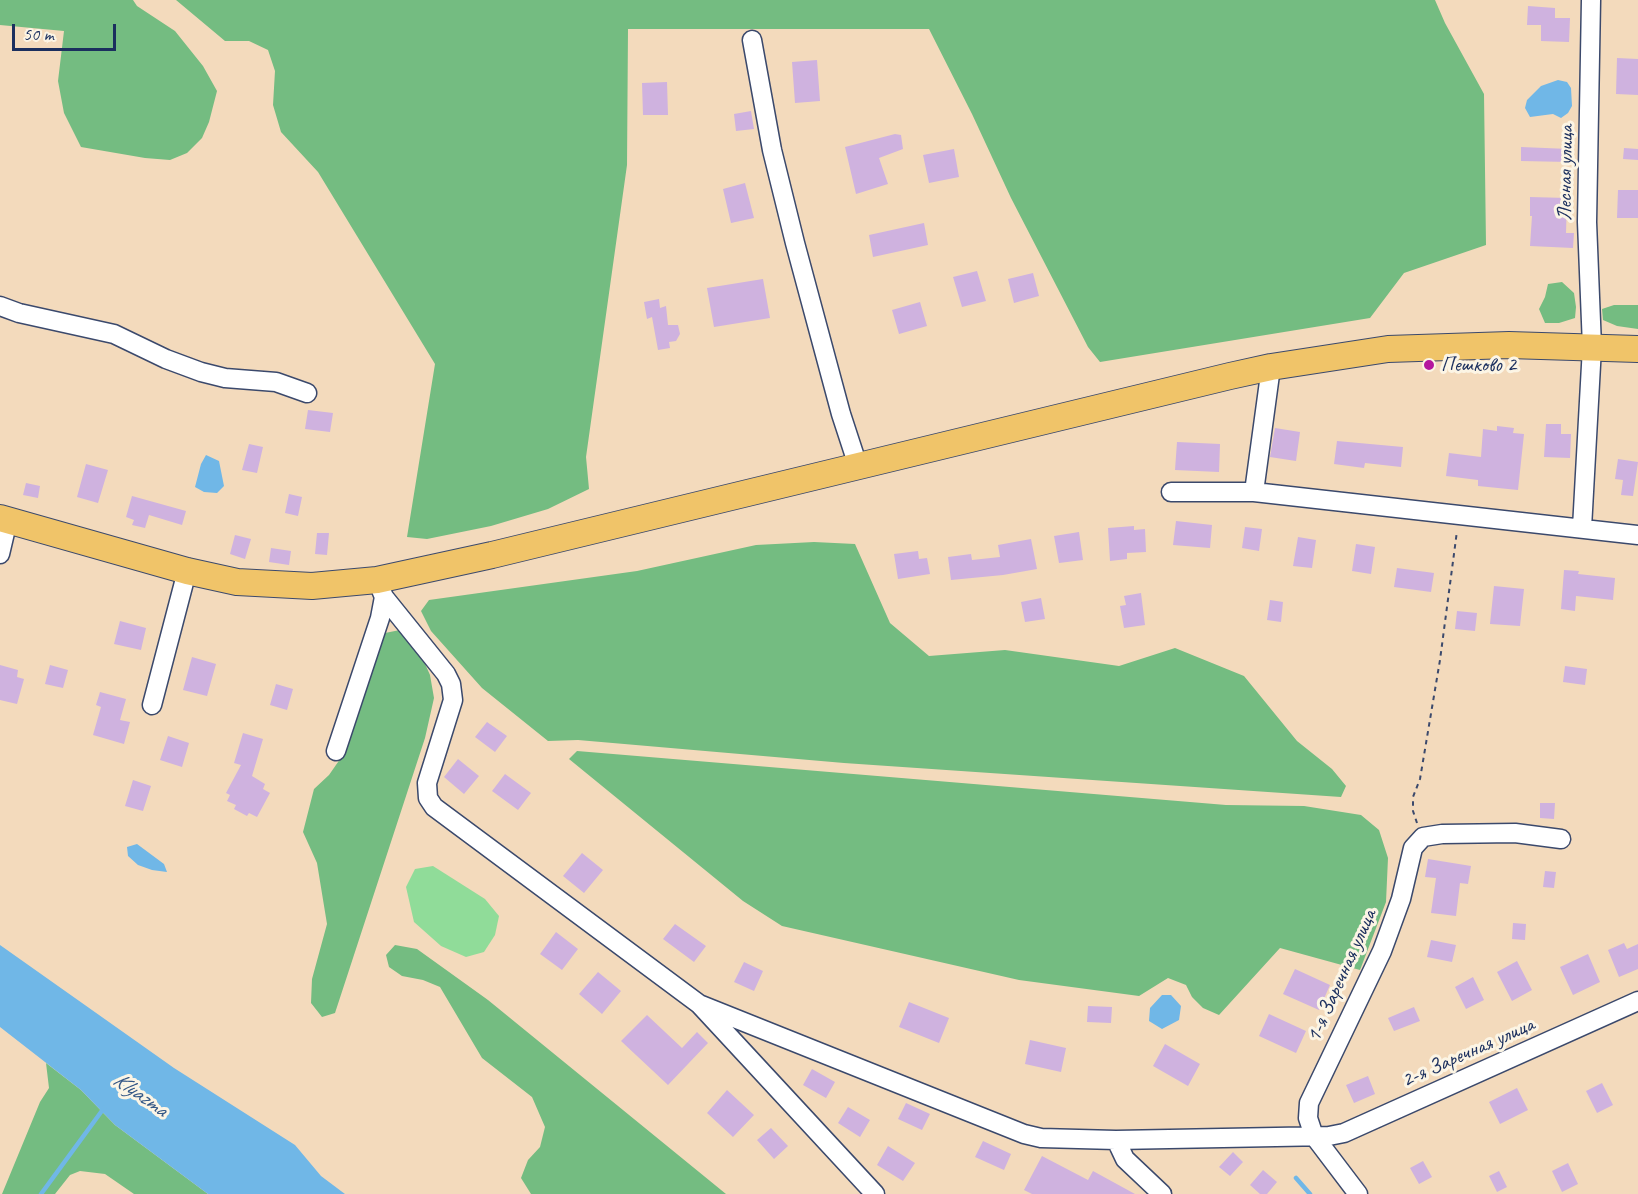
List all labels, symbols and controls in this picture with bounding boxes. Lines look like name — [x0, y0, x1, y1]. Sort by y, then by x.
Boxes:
scale bar — [15, 12, 118, 50]
text: 50 m — [23, 23, 54, 45]
street label: Лесная улица — [1553, 125, 1579, 221]
place label: Пешково 2 — [1441, 352, 1516, 378]
marker: Пешково 2 — [1422, 358, 1436, 372]
street label: 1-я Заречная улица — [1302, 906, 1382, 1046]
street label: 2-я Заречная улица — [1398, 1013, 1538, 1093]
water label: Klyazma — [108, 1067, 172, 1123]

